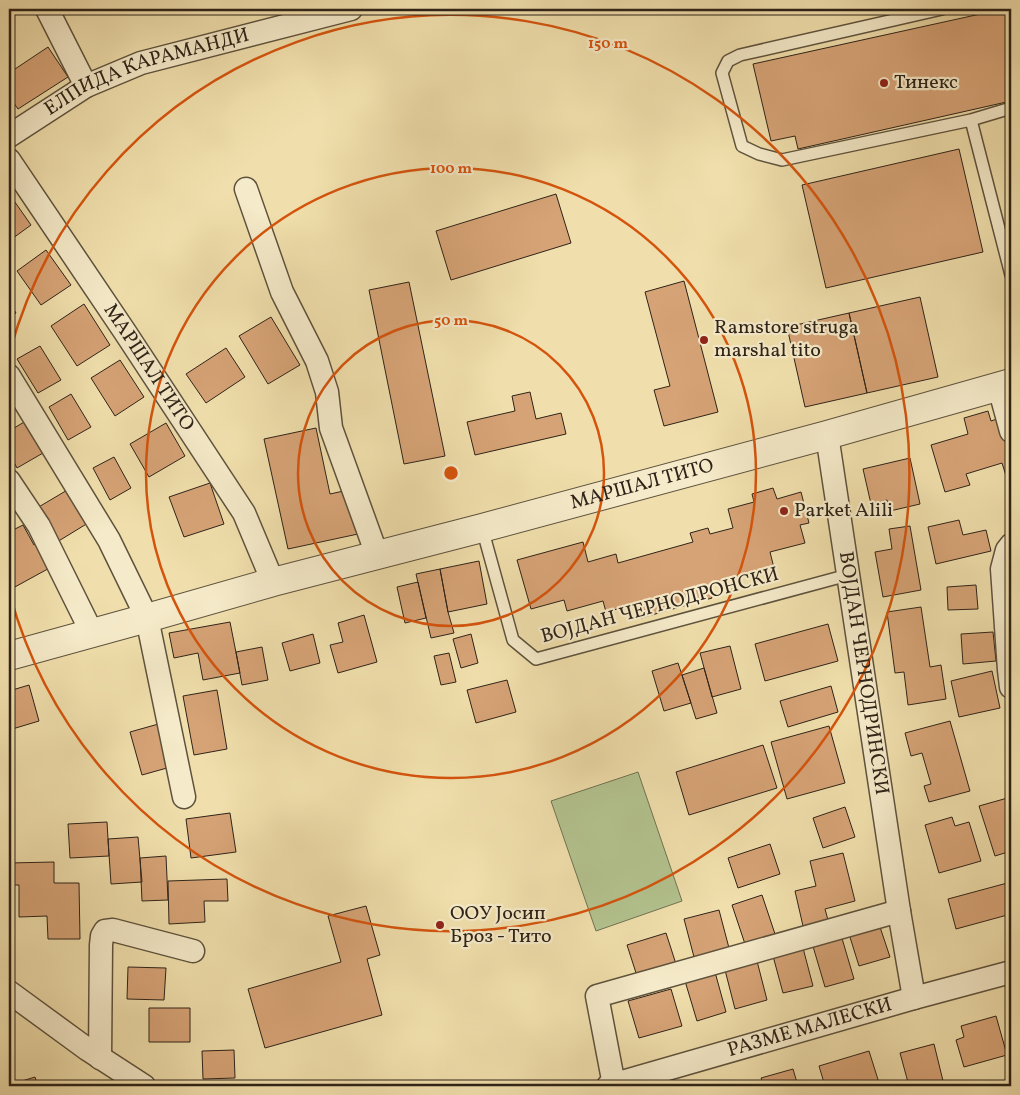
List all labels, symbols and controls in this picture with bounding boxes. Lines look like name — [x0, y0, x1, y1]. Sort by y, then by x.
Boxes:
street label: ЕЛПИДА КАРАМАНДИ — [39, 22, 252, 123]
text: 150 m — [588, 34, 628, 55]
place label: Тинекс — [894, 69, 958, 97]
marker: Тинекс — [878, 77, 890, 89]
text: 100 m — [430, 159, 473, 180]
street label: МАРШАЛ ТИТО — [96, 298, 201, 437]
text: 50 m — [434, 311, 468, 332]
place label: Ramstore struga marshal tito — [714, 314, 859, 365]
marker: Ramstore struga marshal tito — [698, 334, 710, 346]
street label: МАРШАЛ ТИТО — [567, 452, 717, 518]
centre of rings — [442, 464, 460, 482]
place label: Parket Alili — [794, 497, 893, 525]
marker: Parket Alili — [778, 505, 790, 517]
street label: ВОЈДАН ЧЕРНОДРИНСКИ — [831, 550, 895, 797]
street label: ВОЈДАН ЧЕРНОДРОНСКИ — [538, 561, 782, 651]
place label: ООУ Јосип Броз - Тито — [450, 900, 552, 951]
marker: ООУ Јосип Броз - Тито — [434, 919, 446, 931]
street label: РАЗМЕ МАЛЕСКИ — [724, 991, 895, 1065]

